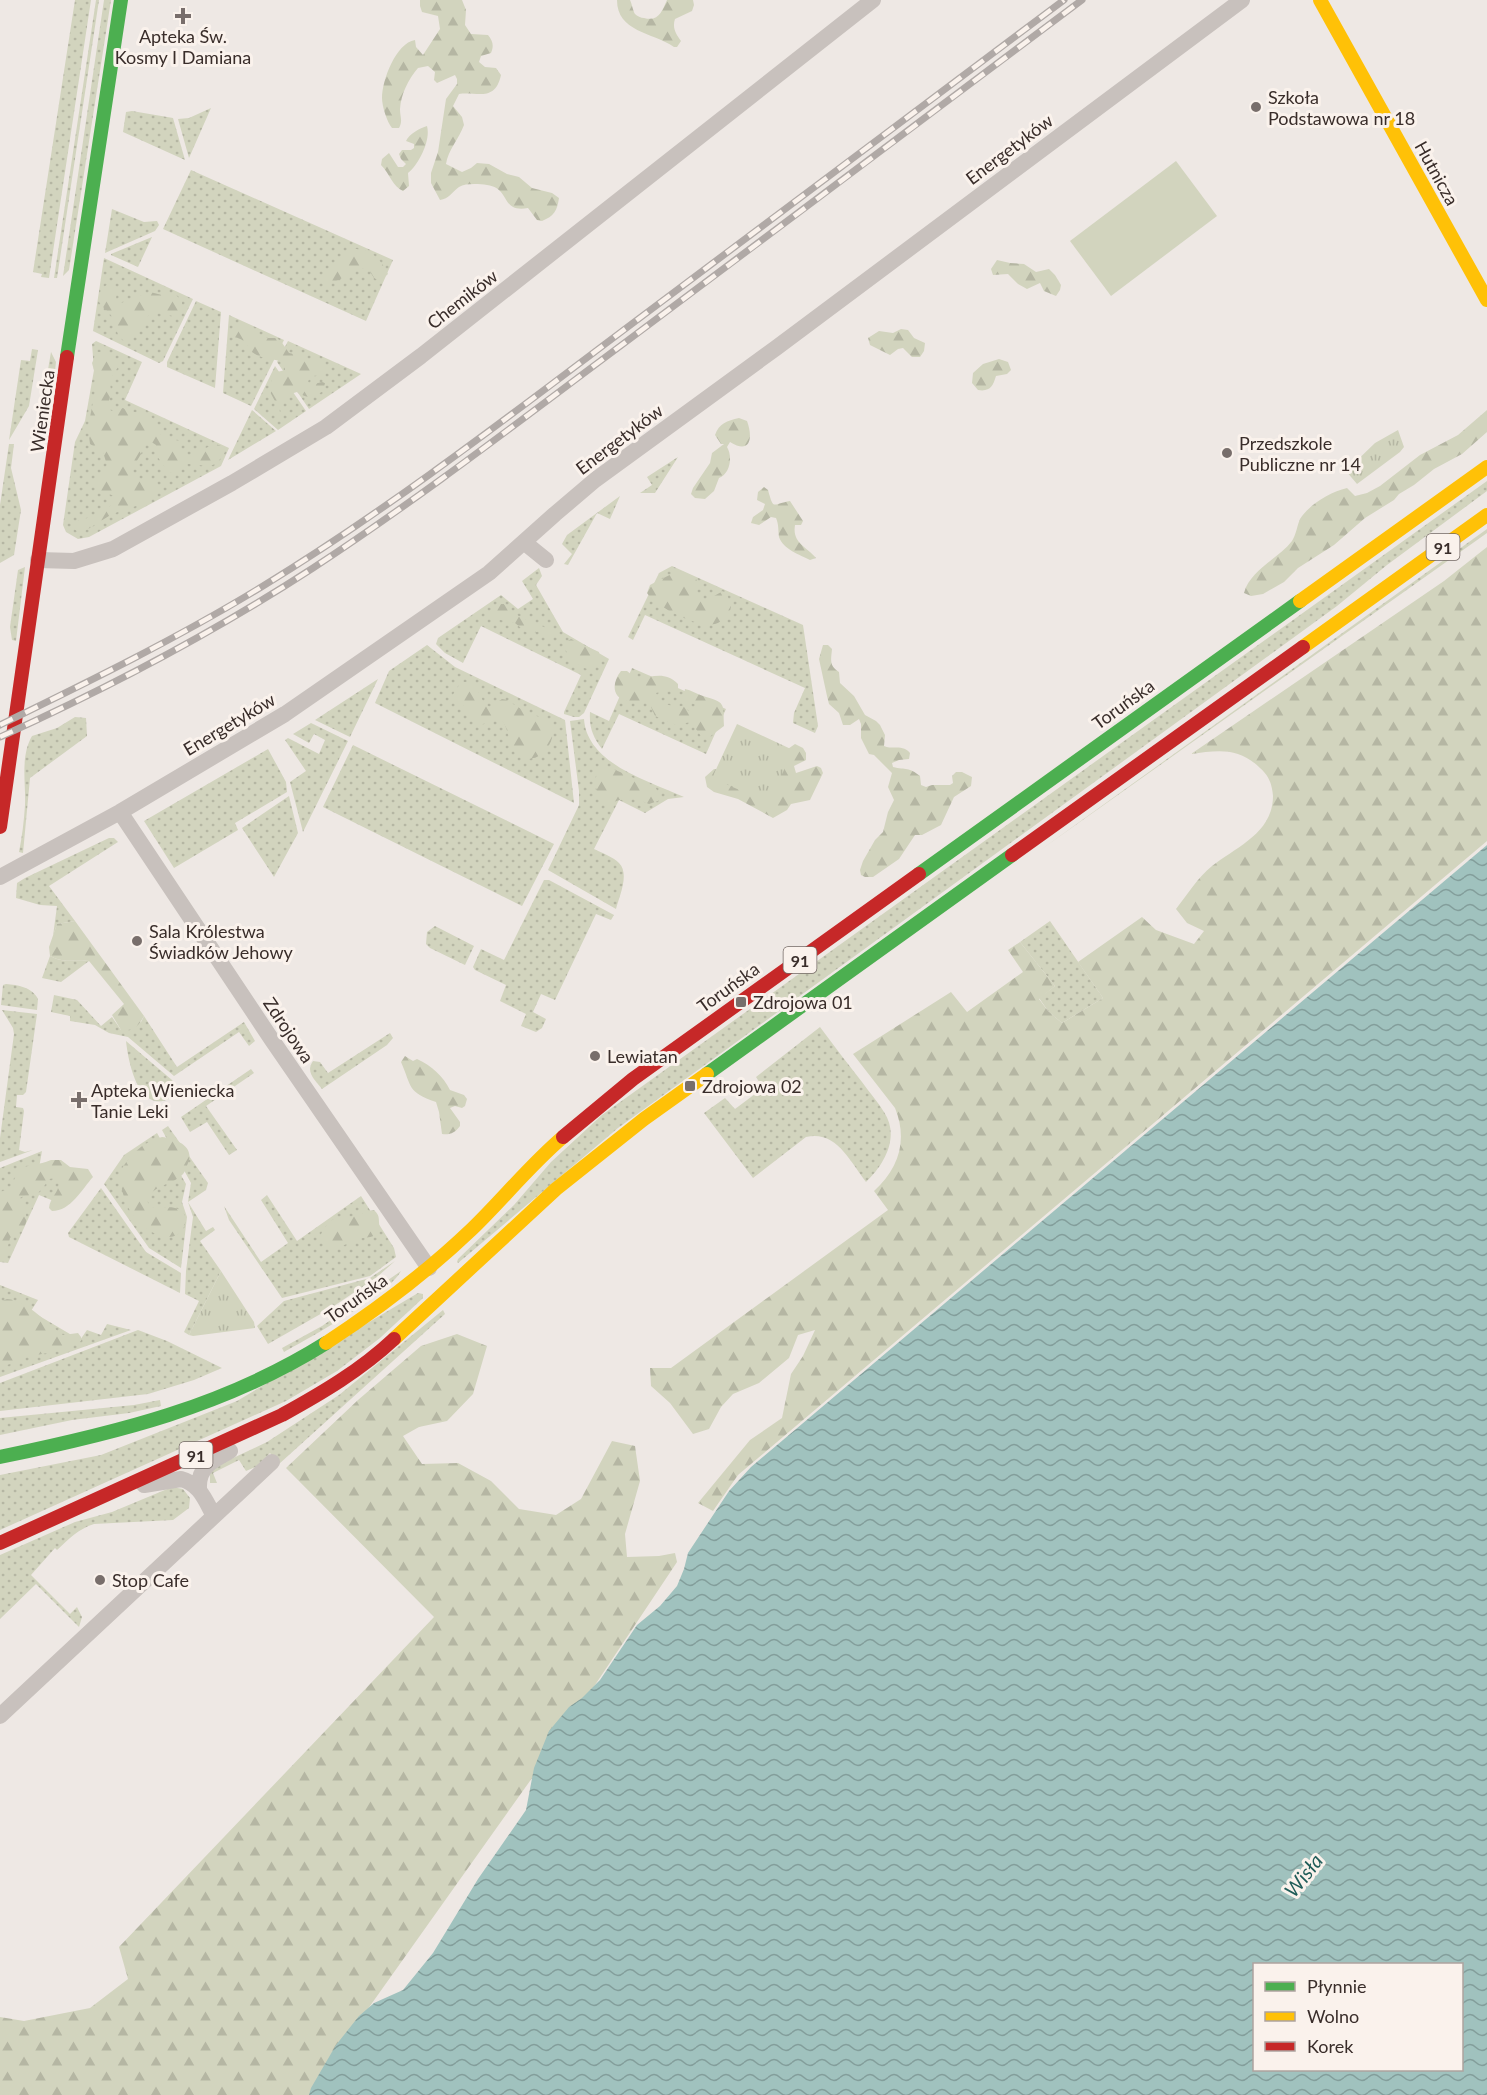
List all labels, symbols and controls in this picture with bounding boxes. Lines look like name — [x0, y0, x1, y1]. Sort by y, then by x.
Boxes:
marker: Apteka Św. Kosmy I Damiana — [176, 9, 190, 23]
place label: Apteka Św. Kosmy I Damiana — [115, 25, 251, 68]
place label: Szkoła Podstawowa nr 18 — [1268, 86, 1415, 129]
marker: Szkoła Podstawowa nr 18 — [1249, 100, 1263, 114]
street label: Energetyków — [961, 109, 1057, 189]
street label: Hutnicza — [1410, 137, 1464, 209]
street label: Chemików — [422, 265, 502, 333]
street label: Wieniecka — [25, 368, 59, 454]
street label: Energetyków — [571, 399, 667, 479]
place label: Przedszkole Publiczne nr 14 — [1239, 432, 1361, 475]
marker: Przedszkole Publiczne nr 14 — [1220, 446, 1234, 460]
road number: 91 — [1426, 534, 1460, 560]
street label: Toruńska — [1088, 674, 1158, 734]
street label: Energetyków — [179, 688, 279, 760]
place label: Sala Królestwa Świadków Jehowy — [149, 920, 294, 963]
marker: Sala Królestwa Świadków Jehowy — [130, 934, 144, 948]
road number: 91 — [784, 947, 816, 973]
street label: Toruńska — [693, 957, 763, 1017]
place label: Zdrojowa 01 — [753, 991, 853, 1013]
street label: Zdrojowa — [259, 993, 319, 1067]
marker: Zdrojowa 01 — [734, 995, 748, 1009]
place label: Lewiatan — [607, 1045, 678, 1067]
marker: Lewiatan — [588, 1049, 602, 1063]
place label: Zdrojowa 02 — [702, 1075, 802, 1097]
place label: Apteka Wieniecka Tanie Leki — [91, 1079, 234, 1122]
marker: Zdrojowa 02 — [683, 1079, 697, 1093]
marker: Apteka Wieniecka Tanie Leki — [72, 1093, 86, 1107]
street label: Toruńska — [321, 1269, 391, 1327]
road number: 91 — [180, 1442, 212, 1468]
place label: Stop Cafe — [112, 1569, 189, 1591]
marker: Stop Cafe — [93, 1573, 107, 1587]
water label: Wisła — [1279, 1849, 1327, 1901]
legend — [1253, 1963, 1463, 2071]
text: Płynnie — [1307, 1975, 1367, 1997]
text: Wolno — [1307, 2005, 1359, 2027]
text: Korek — [1307, 2035, 1354, 2057]

